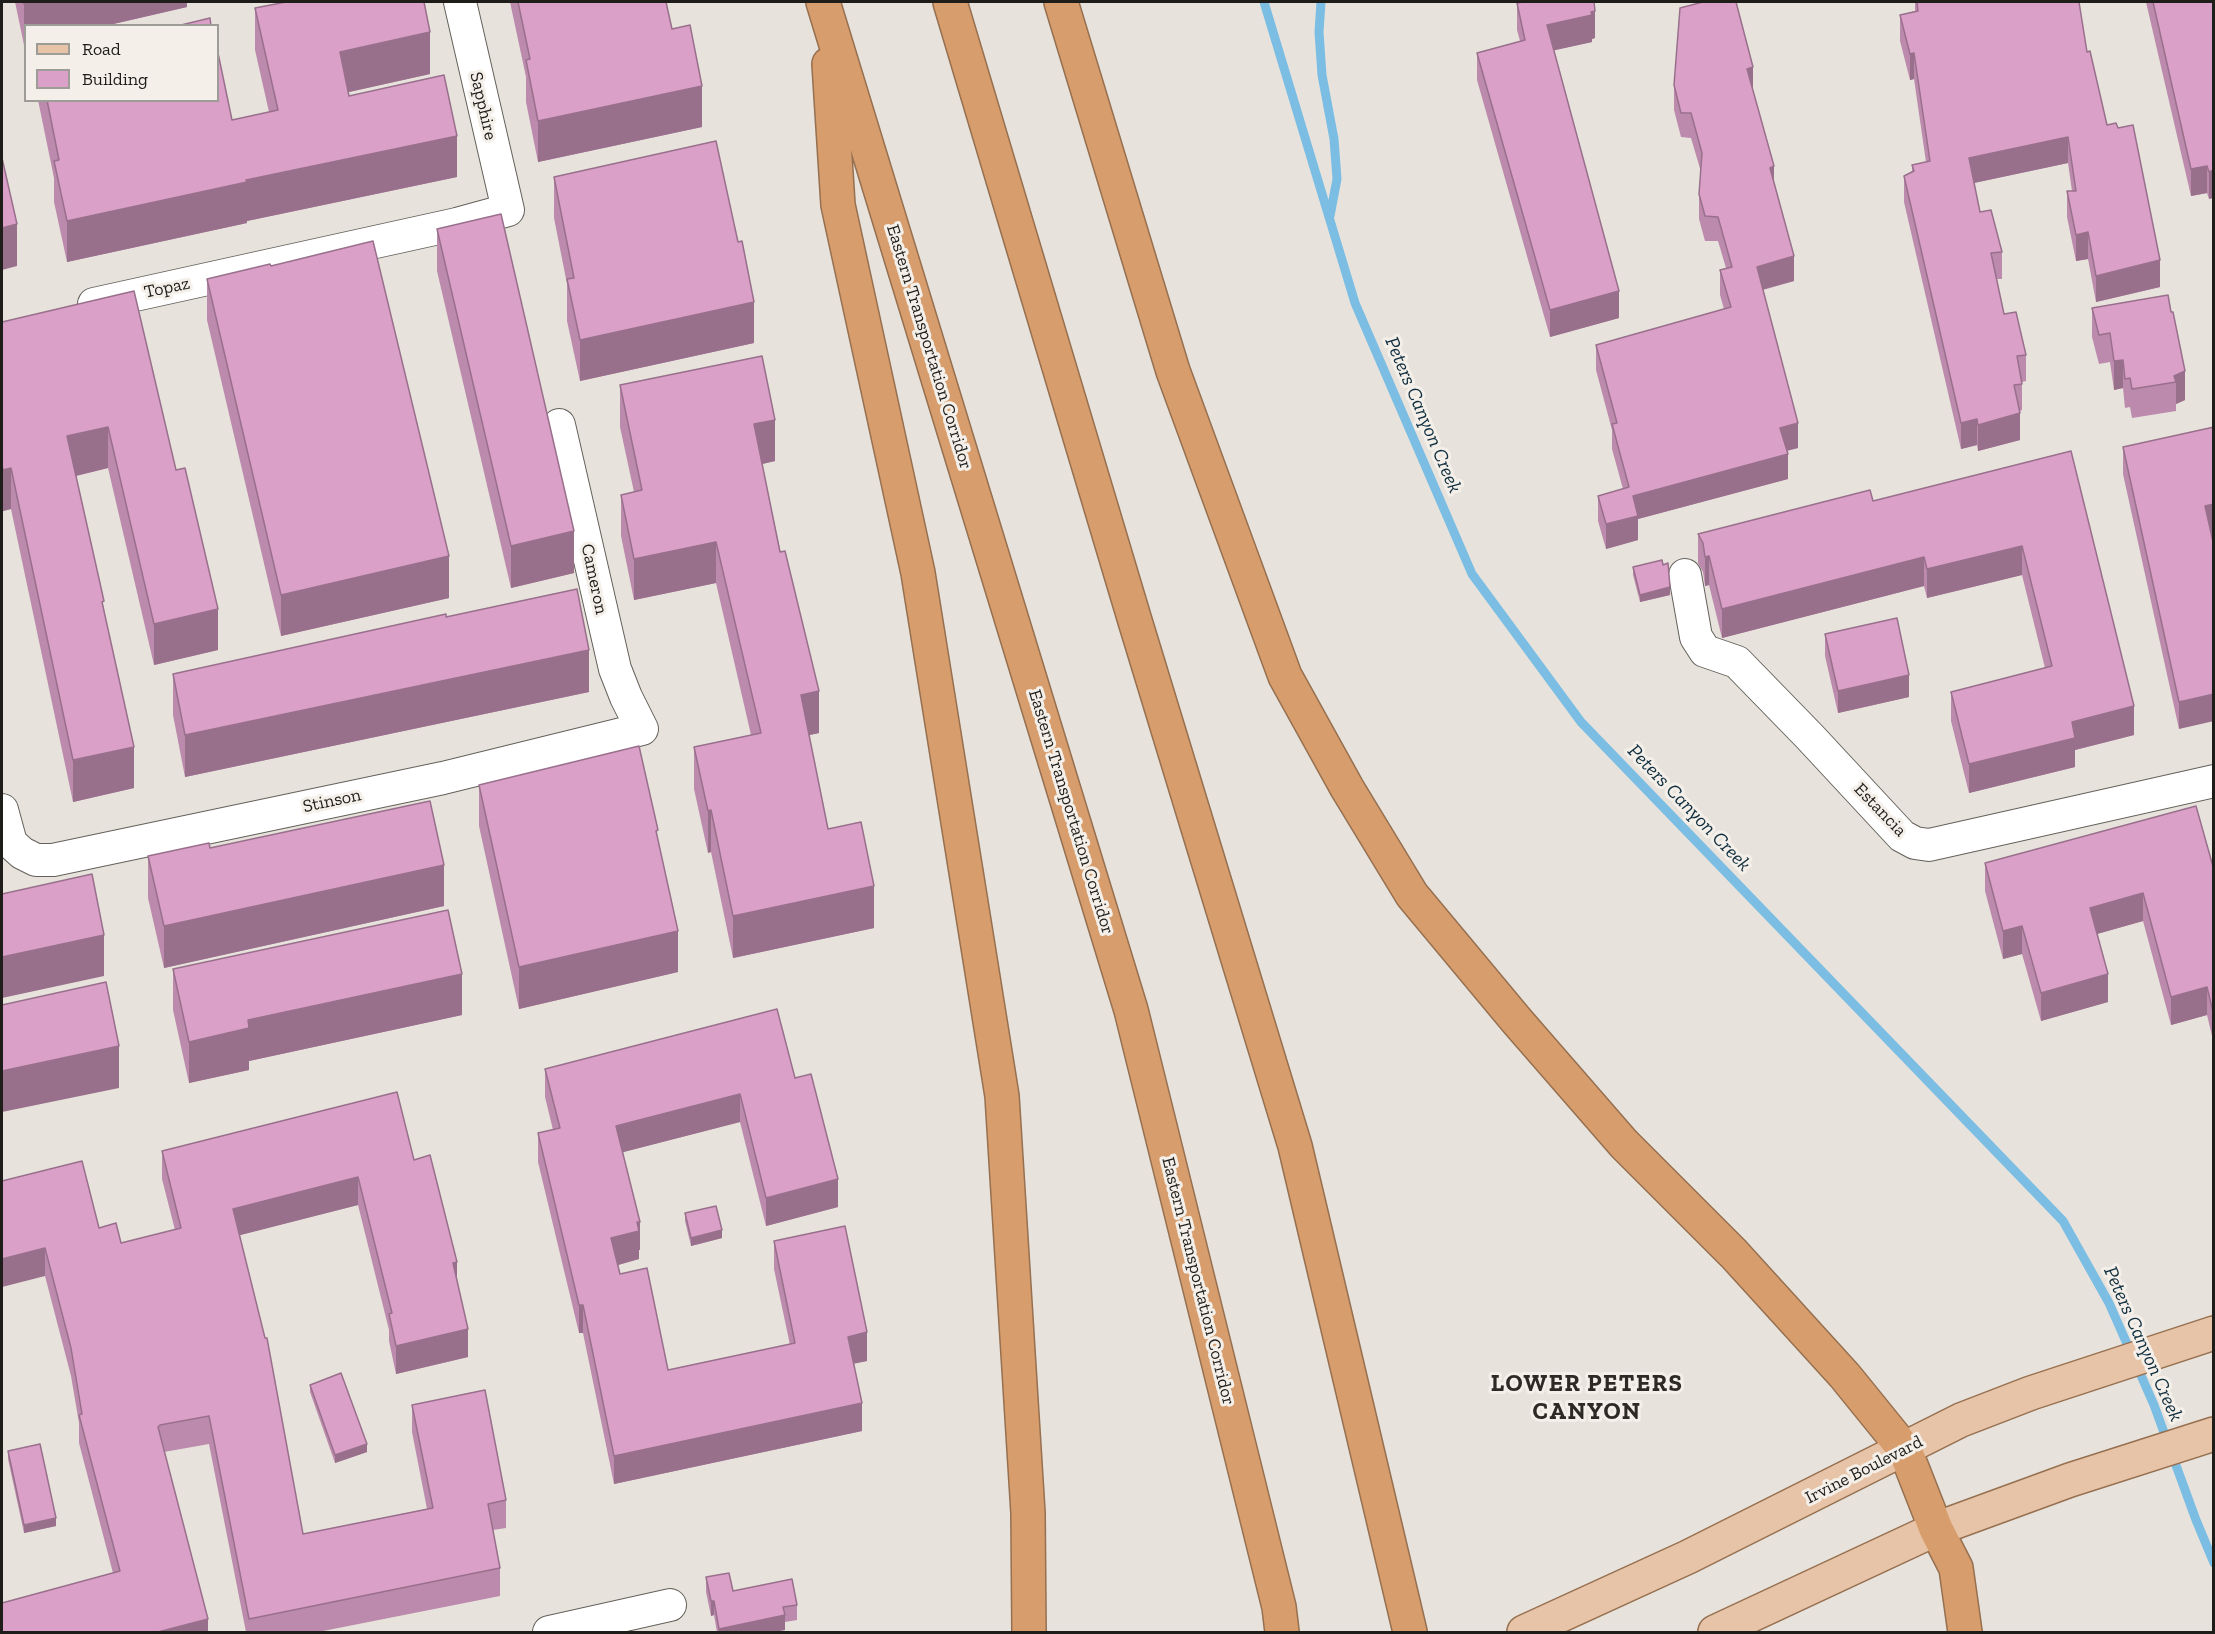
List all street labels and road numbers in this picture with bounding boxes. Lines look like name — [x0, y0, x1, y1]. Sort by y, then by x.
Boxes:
street label: Sapphire — [465, 70, 501, 142]
street label: Eastern Transportation Corridor — [881, 222, 977, 472]
street label: Topaz — [142, 273, 192, 303]
street label: Cameron — [576, 542, 612, 616]
street label: Eastern Transportation Corridor — [1023, 687, 1119, 937]
street label: Estancia — [1849, 779, 1911, 841]
street label: Stinson — [301, 784, 363, 818]
street label: Eastern Transportation Corridor — [1157, 1155, 1239, 1407]
street label: Irvine Boulevard — [1802, 1431, 1926, 1509]

